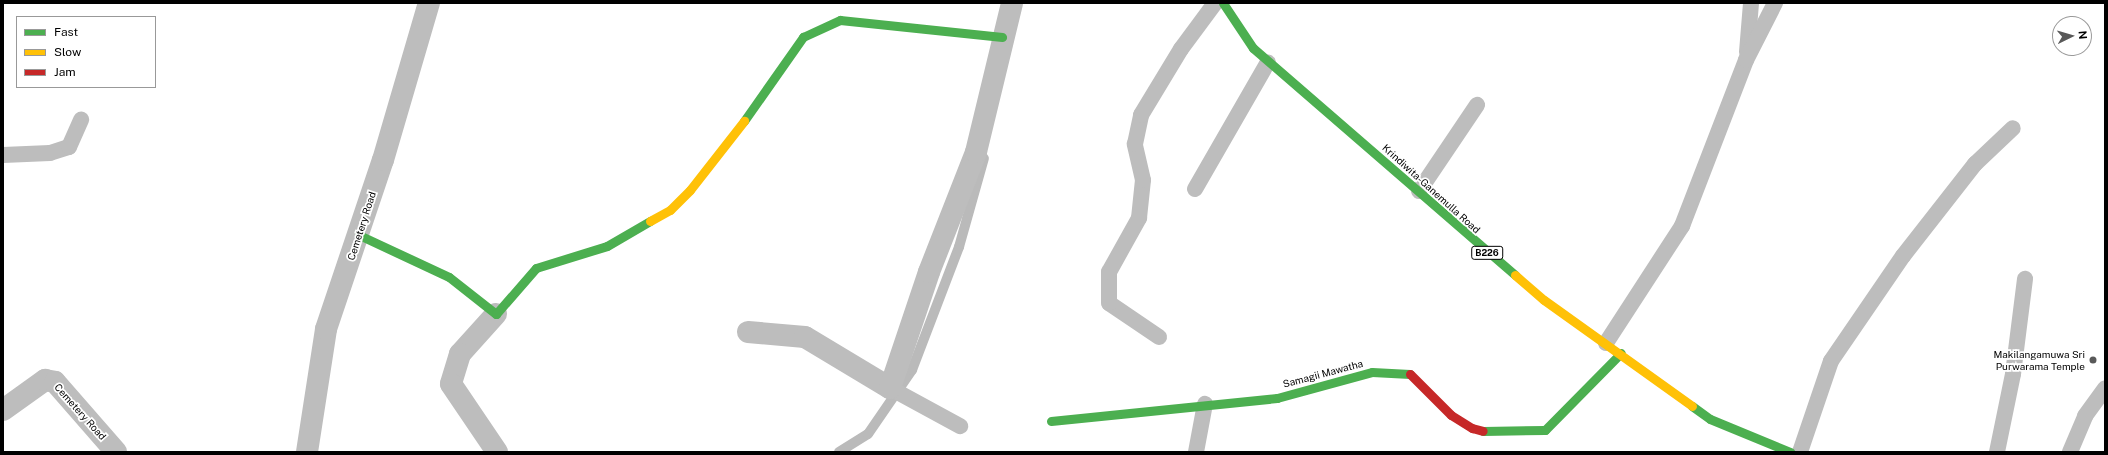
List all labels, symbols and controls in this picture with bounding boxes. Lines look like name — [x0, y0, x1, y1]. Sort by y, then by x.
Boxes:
legend — [16, 16, 156, 88]
north arrow — [2052, 16, 2092, 56]
text: Fast — [54, 25, 78, 39]
text: N — [2077, 30, 2089, 40]
text: Slow — [54, 45, 81, 59]
text: Jam — [54, 65, 76, 79]
street label: Krindiwita-Ganemulla Road — [1380, 142, 1482, 236]
street label: Cemetery Road — [345, 190, 379, 262]
road number: B226 — [1471, 246, 1503, 260]
place label: Makilangamuwa Sri Purwarama Temple — [1993, 348, 2085, 372]
marker: Makilangamuwa Sri Purwarama Temple — [2088, 355, 2098, 365]
street label: Samagii Mawatha — [1282, 358, 1364, 390]
street label: Cemetery Road — [52, 381, 108, 443]

